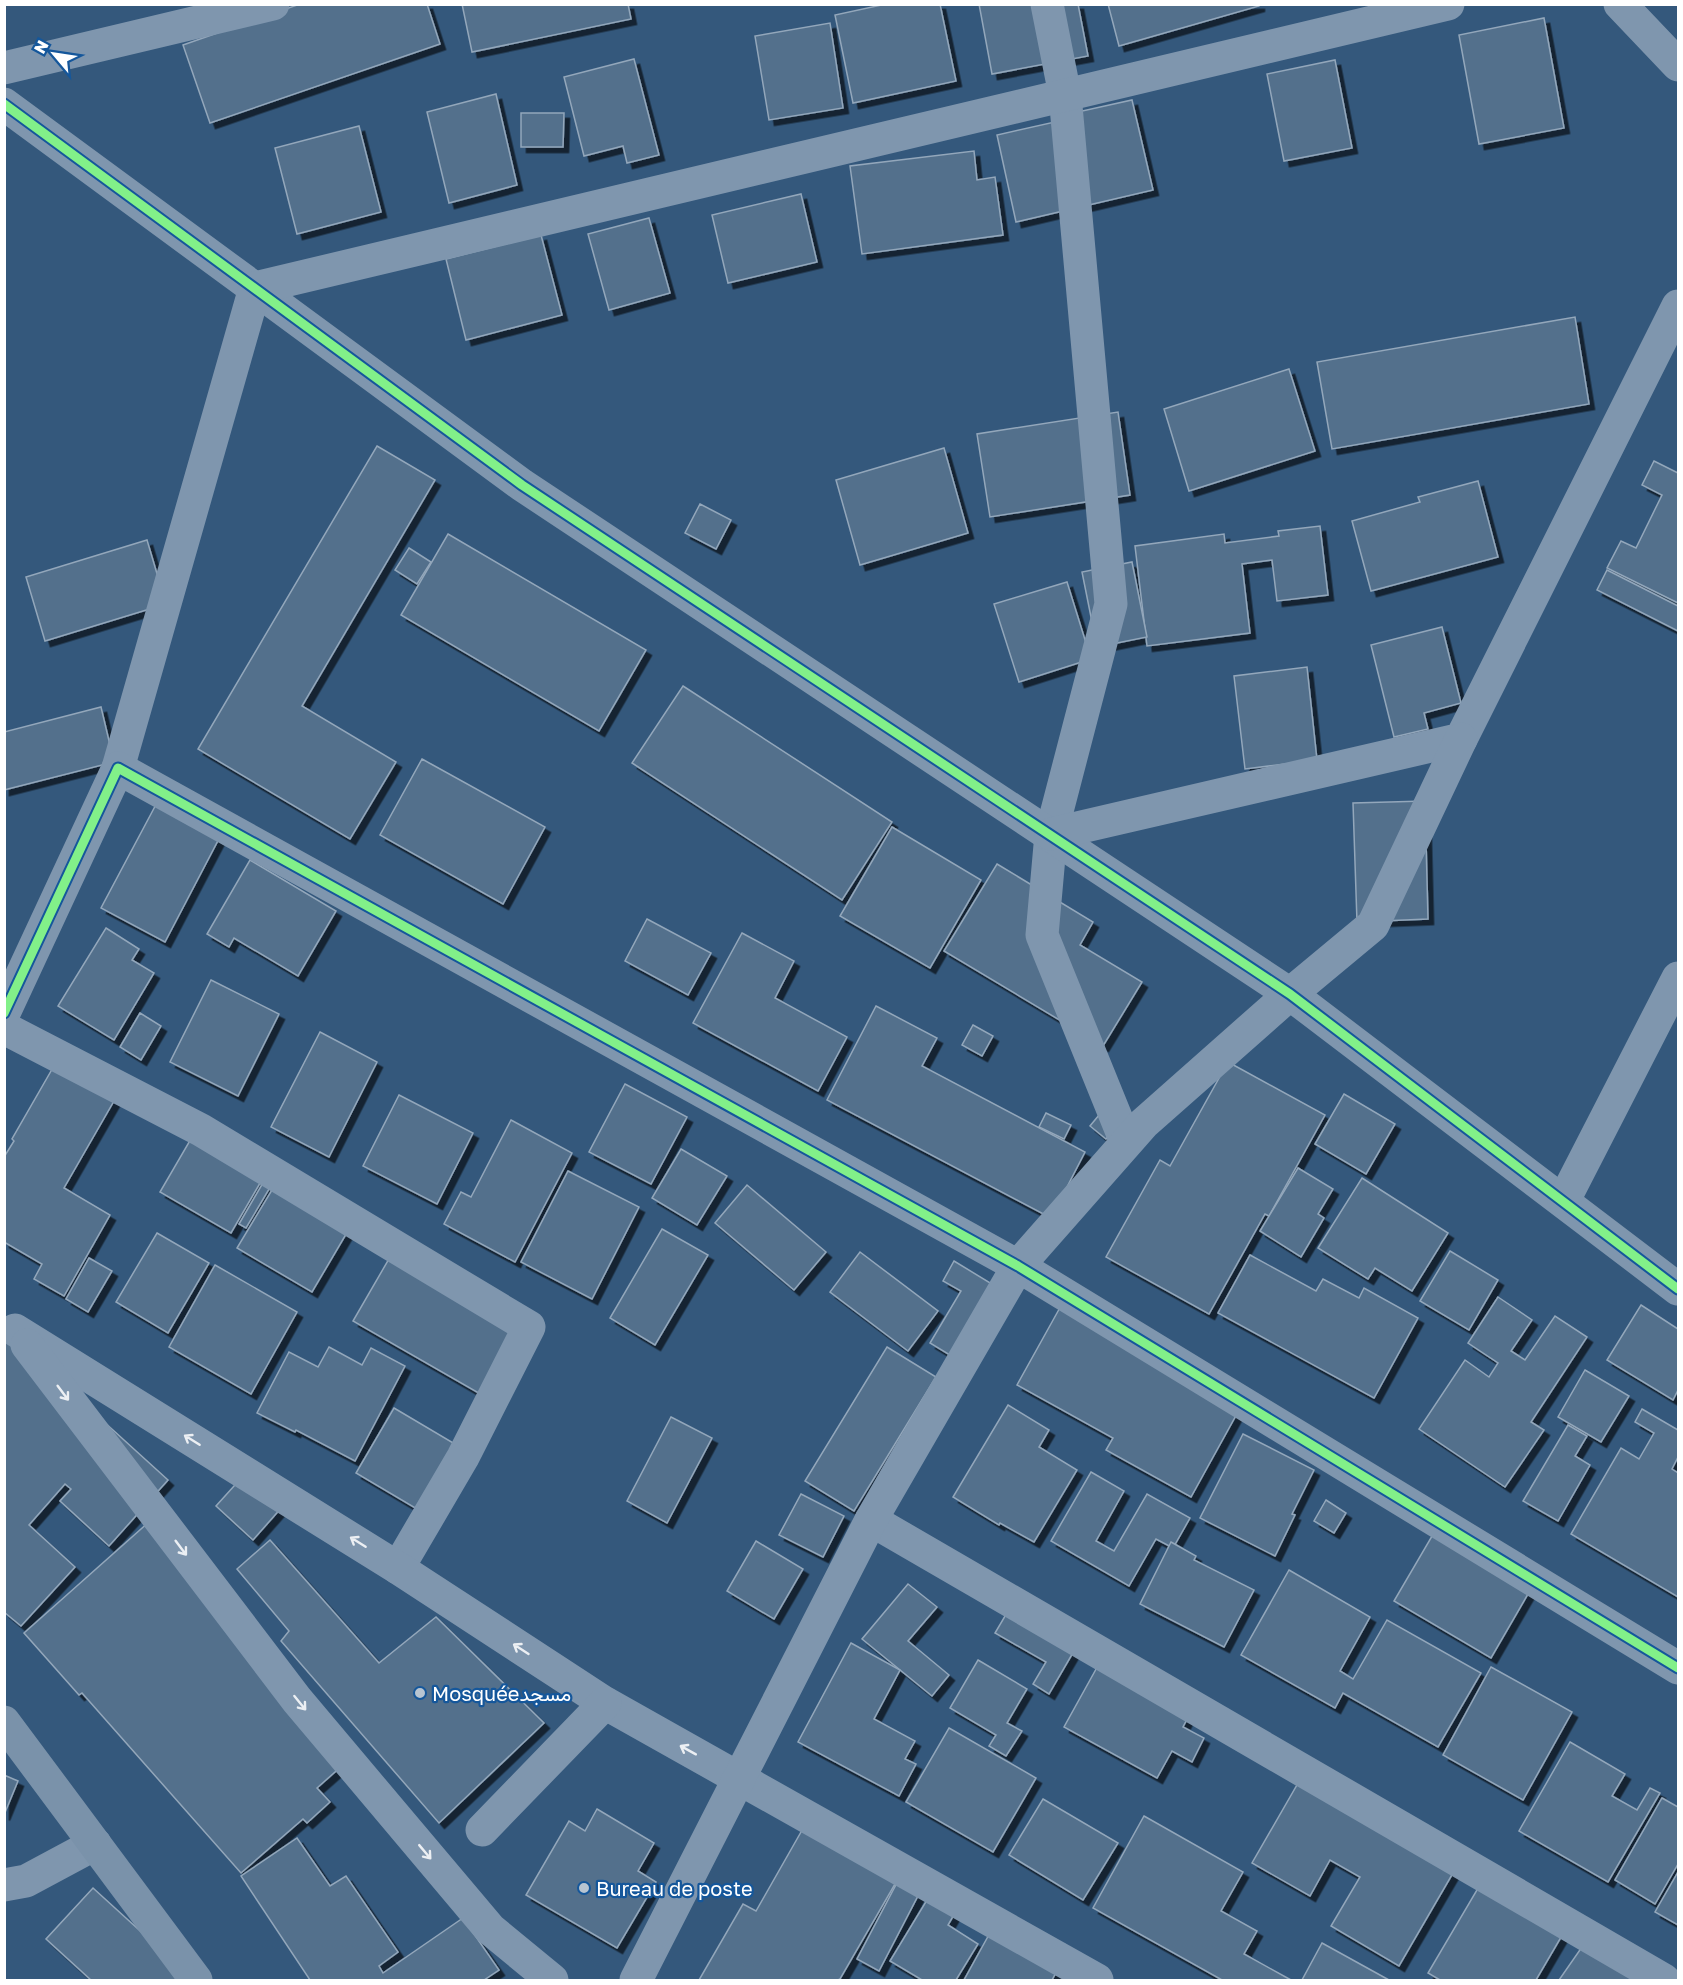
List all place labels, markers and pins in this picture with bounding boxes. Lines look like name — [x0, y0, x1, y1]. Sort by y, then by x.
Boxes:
place label: Mosquéeمسجد — [432, 1681, 571, 1706]
marker: Mosquéeمسجد — [413, 1686, 427, 1700]
place label: Bureau de poste — [596, 1876, 753, 1900]
marker: Bureau de poste — [577, 1881, 591, 1895]

